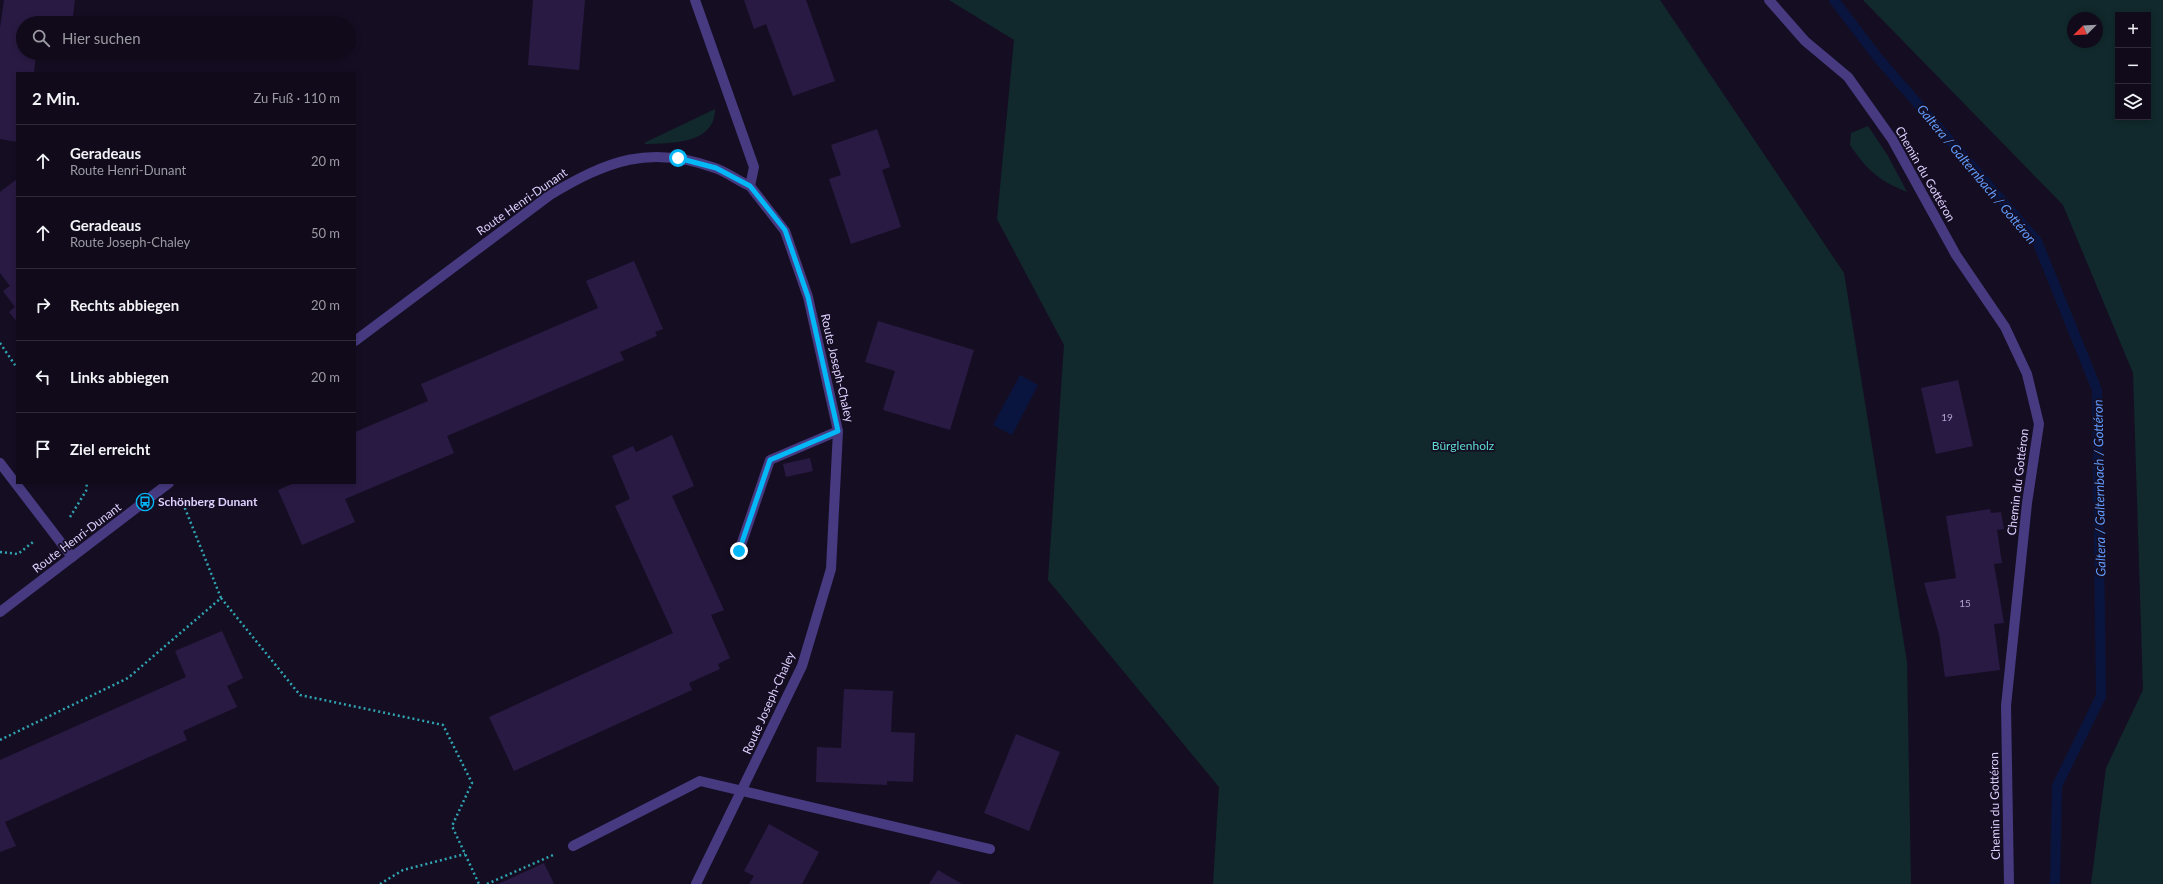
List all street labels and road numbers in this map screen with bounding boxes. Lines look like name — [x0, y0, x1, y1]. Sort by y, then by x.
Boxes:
street label: Chemin du Gottéron — [1892, 123, 1959, 224]
street label: Route Henri-Dunant — [473, 164, 571, 239]
street label: Route Joseph-Chaley — [818, 312, 857, 424]
street label: Chemin du Gottéron — [2004, 428, 2032, 536]
street label: Route Henri-Dunant — [29, 499, 125, 576]
street label: Route Joseph-Chaley — [739, 648, 798, 757]
street label: Chemin du Gottéron — [1986, 752, 2003, 860]

